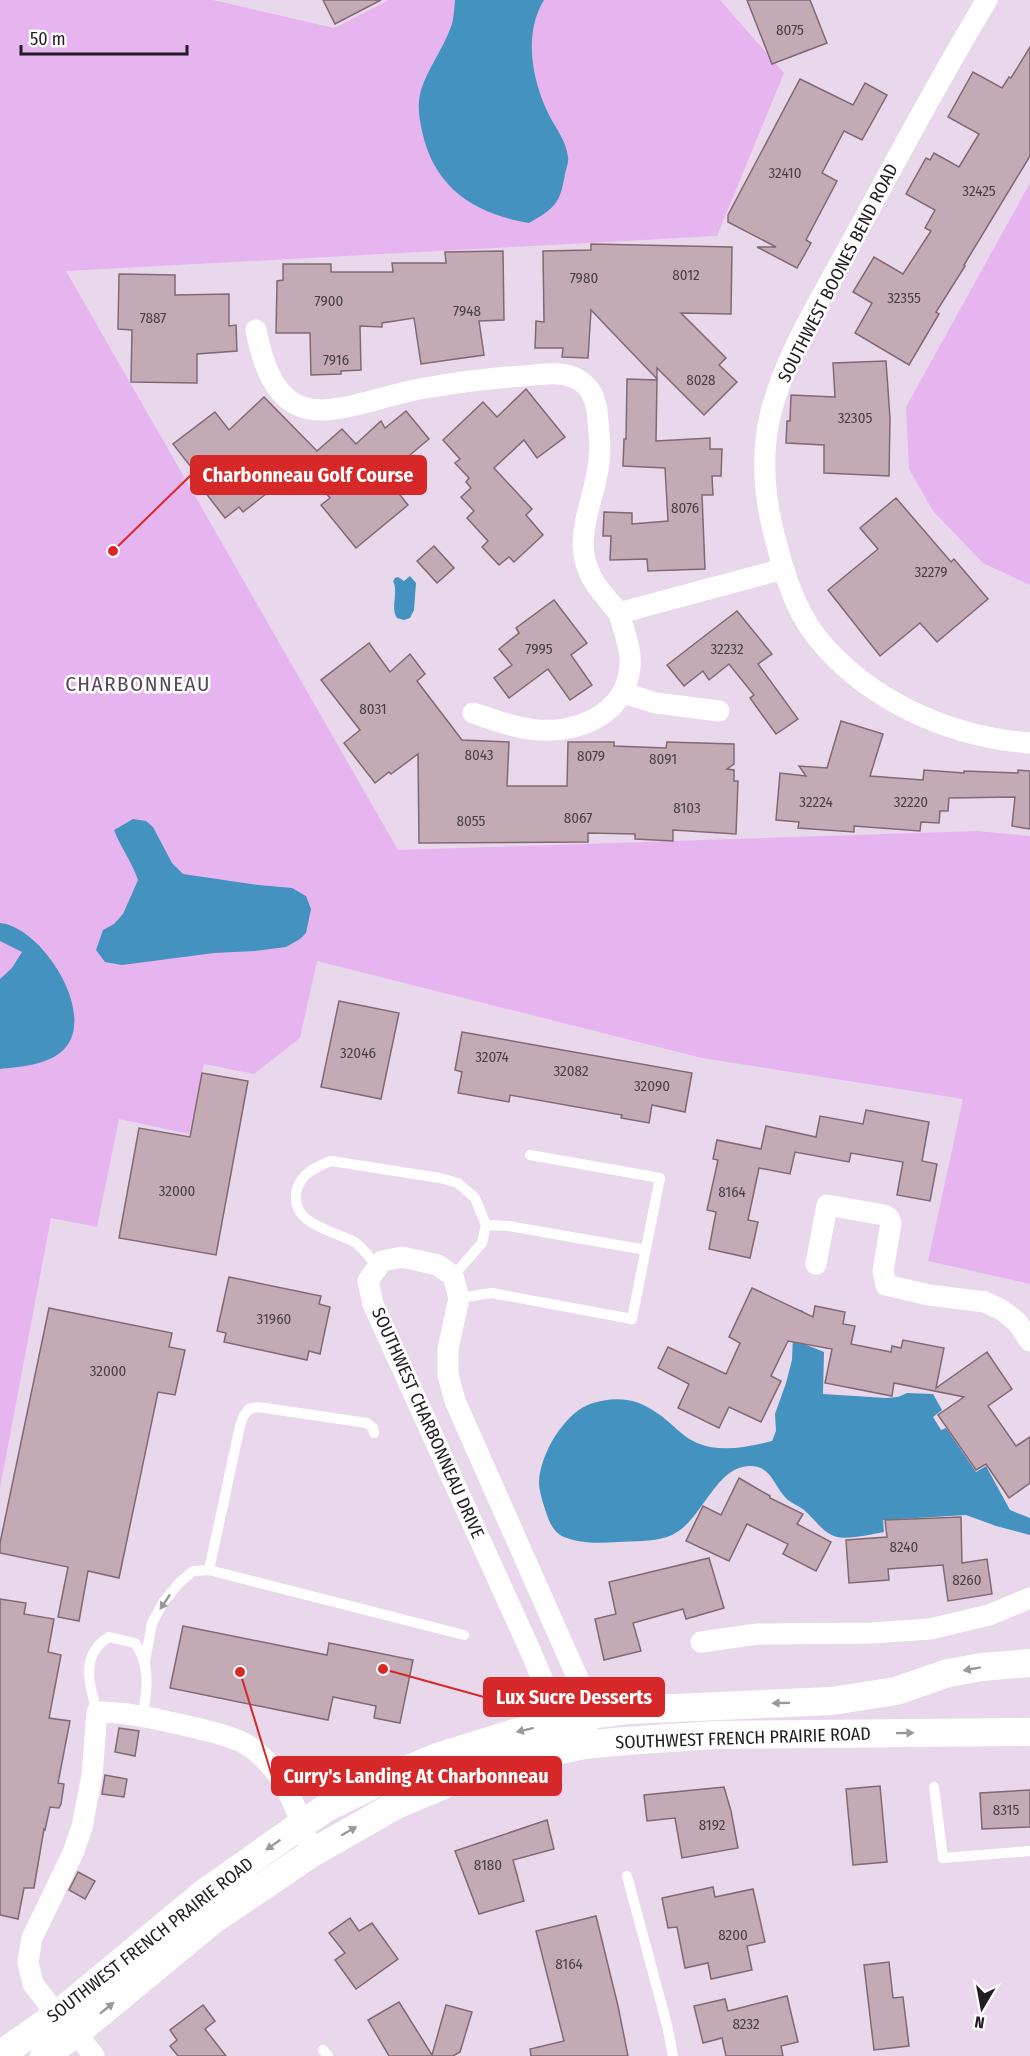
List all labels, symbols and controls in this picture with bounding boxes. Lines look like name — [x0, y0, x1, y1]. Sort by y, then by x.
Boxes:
scale bar — [21, 18, 188, 56]
house number: 8075 — [776, 21, 804, 39]
text: 50 m — [30, 28, 66, 50]
street label: SOUTHWEST BOONES BEND ROAD — [773, 160, 903, 386]
house number: 32410 — [768, 164, 802, 182]
house number: 32425 — [962, 182, 996, 200]
house number: 8012 — [672, 266, 700, 284]
house number: 7980 — [570, 269, 598, 287]
house number: 32355 — [887, 289, 921, 307]
house number: 7900 — [315, 292, 343, 310]
house number: 7948 — [453, 302, 481, 320]
house number: 7887 — [140, 309, 166, 327]
house number: 7916 — [323, 351, 349, 369]
house number: 8028 — [686, 371, 716, 389]
house number: 32305 — [838, 409, 872, 427]
callout: Charbonneau Golf Course — [191, 456, 426, 494]
text: Charbonneau Golf Course — [203, 463, 413, 487]
house number: 8076 — [671, 499, 699, 517]
house number: 32279 — [915, 563, 947, 581]
house number: 7995 — [525, 640, 553, 658]
house number: 32232 — [710, 640, 744, 658]
district label: CHARBONNEAU — [65, 671, 211, 697]
house number: 8031 — [359, 700, 387, 718]
house number: 8043 — [464, 746, 494, 764]
house number: 8079 — [577, 747, 605, 765]
house number: 8091 — [649, 750, 677, 768]
house number: 32224 — [799, 793, 833, 811]
house number: 32220 — [894, 793, 928, 811]
house number: 8103 — [673, 799, 701, 817]
house number: 8067 — [564, 809, 592, 827]
house number: 8055 — [456, 812, 486, 830]
house number: 32046 — [340, 1044, 376, 1062]
house number: 32074 — [475, 1048, 509, 1066]
house number: 32082 — [553, 1062, 589, 1080]
house number: 32090 — [634, 1077, 670, 1095]
house number: 32000 — [159, 1182, 195, 1200]
house number: 8164 — [718, 1183, 746, 1201]
street label: SOUTHWEST CHARBONNEAU DRIVE — [367, 1304, 489, 1542]
house number: 31960 — [257, 1310, 291, 1328]
house number: 32000 — [90, 1362, 126, 1380]
house number: 8240 — [890, 1538, 918, 1556]
house number: 8260 — [952, 1571, 982, 1589]
one-way arrow — [160, 1594, 171, 1610]
one-way arrow — [962, 1665, 981, 1674]
callout: Lux Sucre Desserts — [484, 1678, 664, 1716]
text: Lux Sucre Desserts — [496, 1685, 652, 1709]
one-way arrow — [771, 1699, 790, 1708]
street label: SOUTHWEST FRENCH PRAIRIE ROAD — [615, 1723, 871, 1753]
one-way arrow — [516, 1725, 534, 1735]
one-way arrow — [895, 1728, 914, 1738]
callout: Curry's Landing At Charbonneau — [272, 1757, 561, 1795]
text: Curry's Landing At Charbonneau — [283, 1764, 549, 1788]
house number: 8315 — [993, 1801, 1019, 1819]
house number: 8192 — [699, 1816, 726, 1834]
one-way arrow — [341, 1826, 357, 1837]
one-way arrow — [265, 1839, 281, 1851]
street label: SOUTHWEST FRENCH PRAIRIE ROAD — [43, 1853, 257, 2027]
house number: 8180 — [474, 1856, 502, 1874]
house number: 8200 — [718, 1926, 748, 1944]
house number: 8164 — [555, 1955, 583, 1973]
north arrow — [952, 1978, 1012, 2038]
one-way arrow — [99, 2001, 115, 2014]
text: N — [973, 2012, 986, 2032]
house number: 8232 — [732, 2015, 760, 2033]

